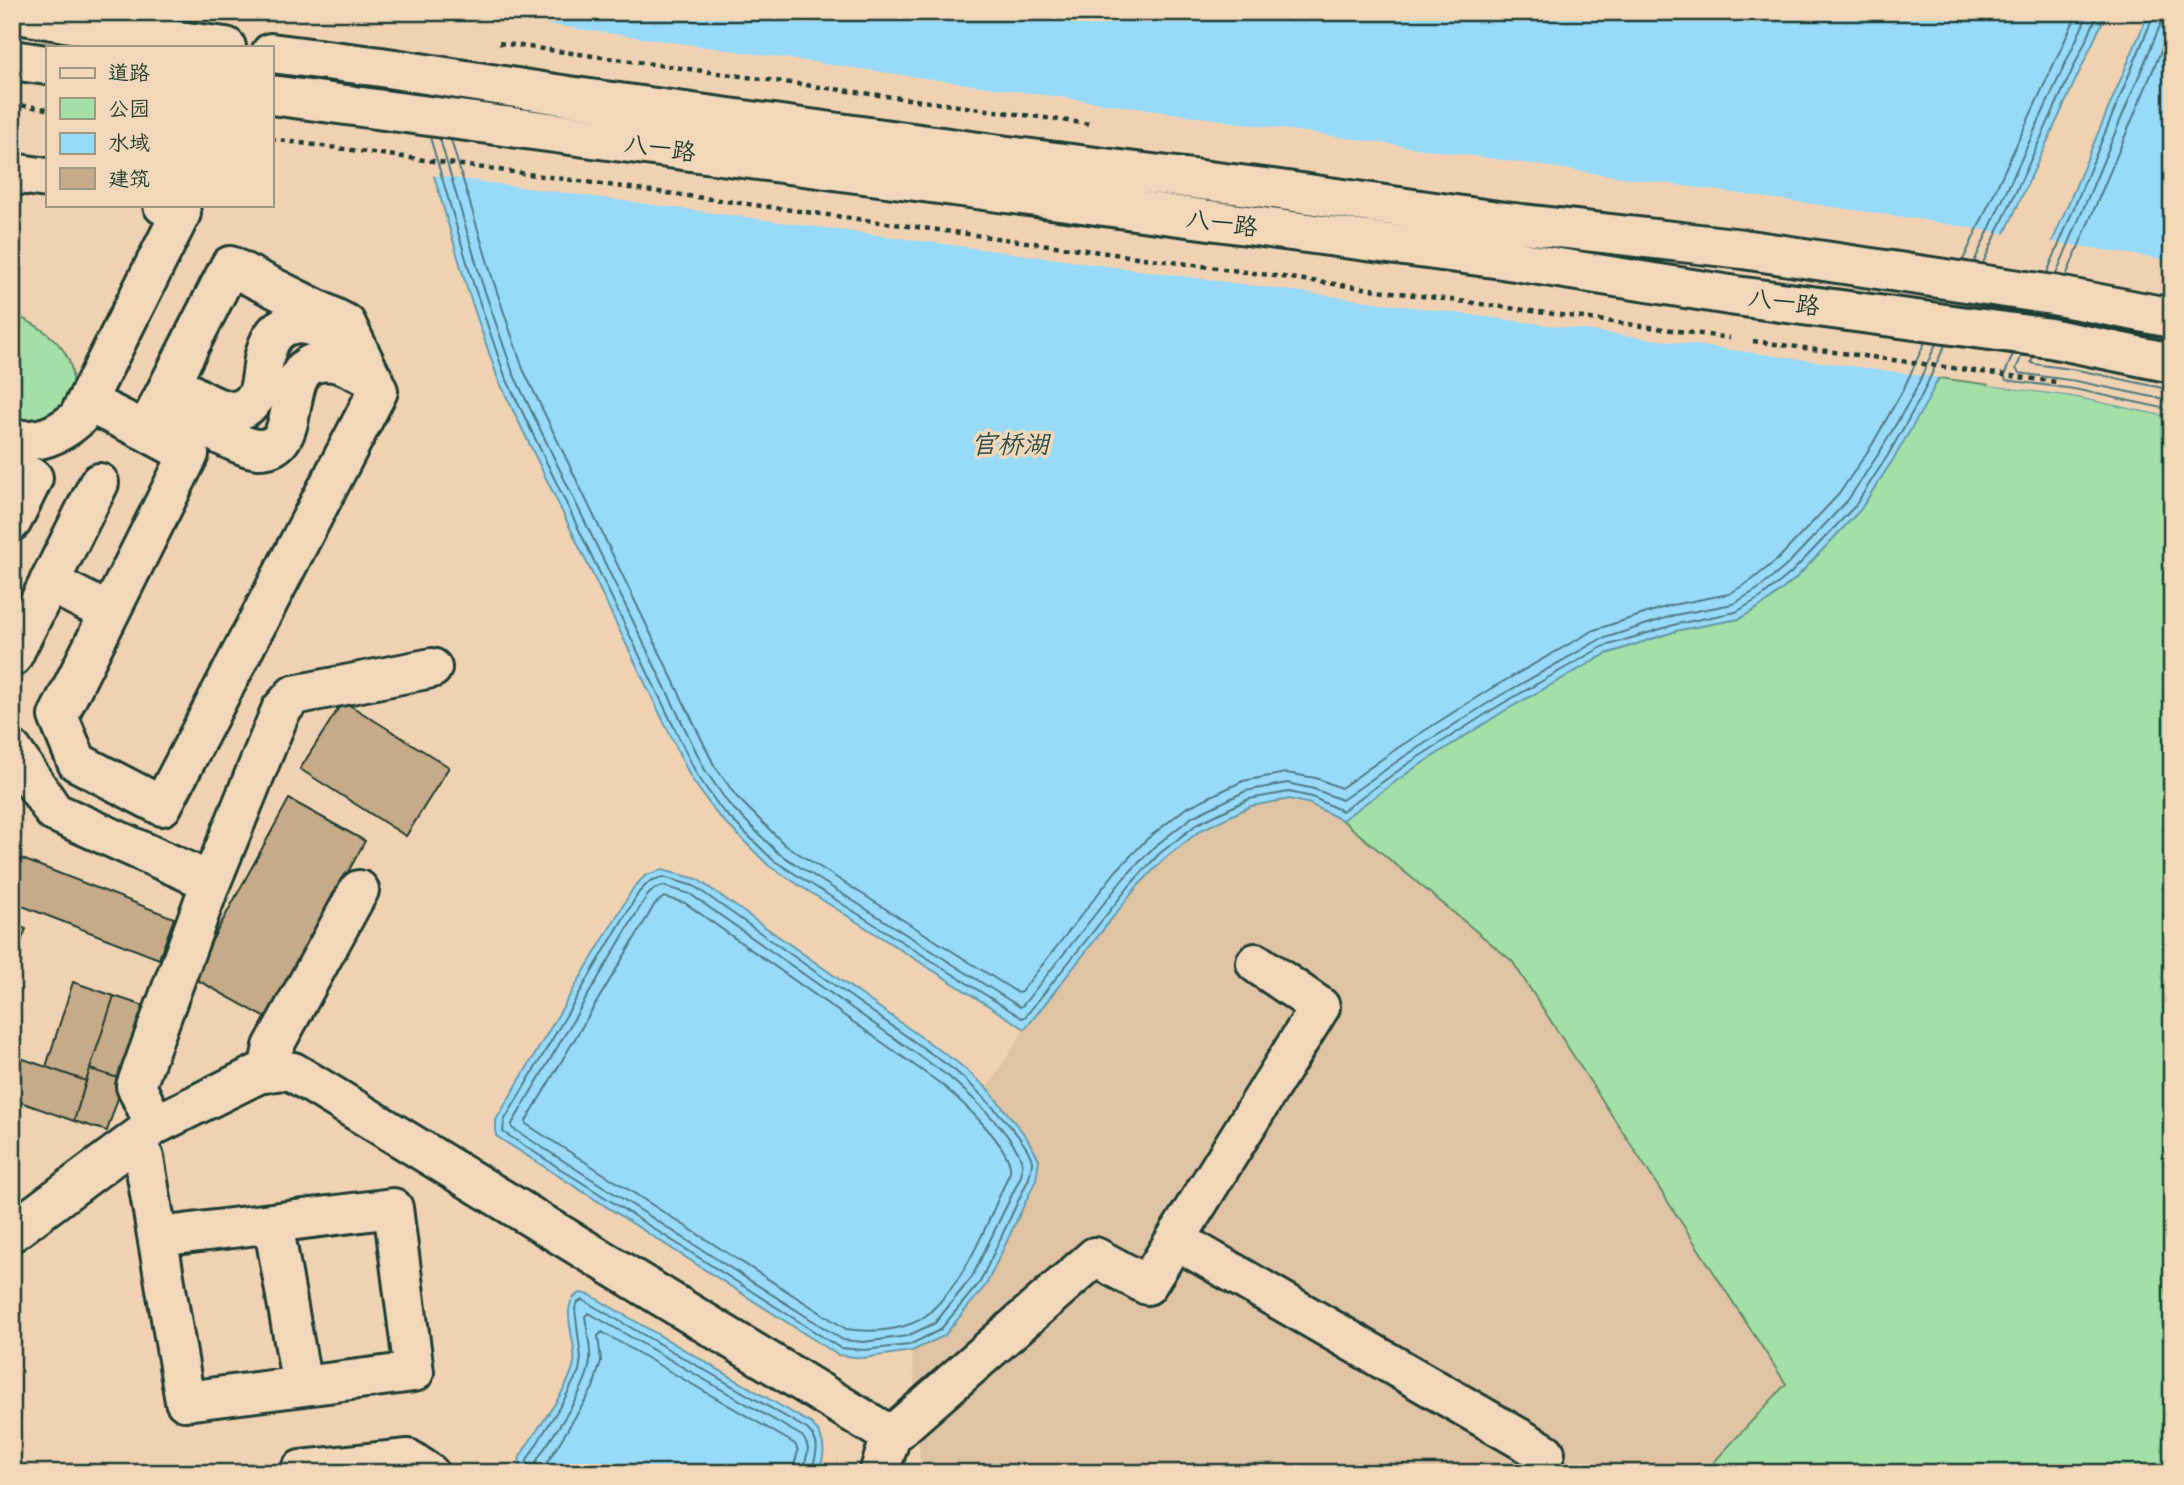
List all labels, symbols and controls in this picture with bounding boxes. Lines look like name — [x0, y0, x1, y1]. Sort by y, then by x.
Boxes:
legend — [46, 46, 273, 206]
text: 道路 — [108, 61, 150, 86]
text: 公园 — [108, 97, 150, 122]
street label: 八一路 — [622, 129, 698, 168]
text: 水域 — [108, 131, 150, 156]
text: 建筑 — [108, 167, 150, 192]
street label: 八一路 — [1184, 204, 1260, 243]
street label: 八一路 — [1746, 283, 1822, 322]
water label: 官桥湖 — [971, 430, 1052, 461]

